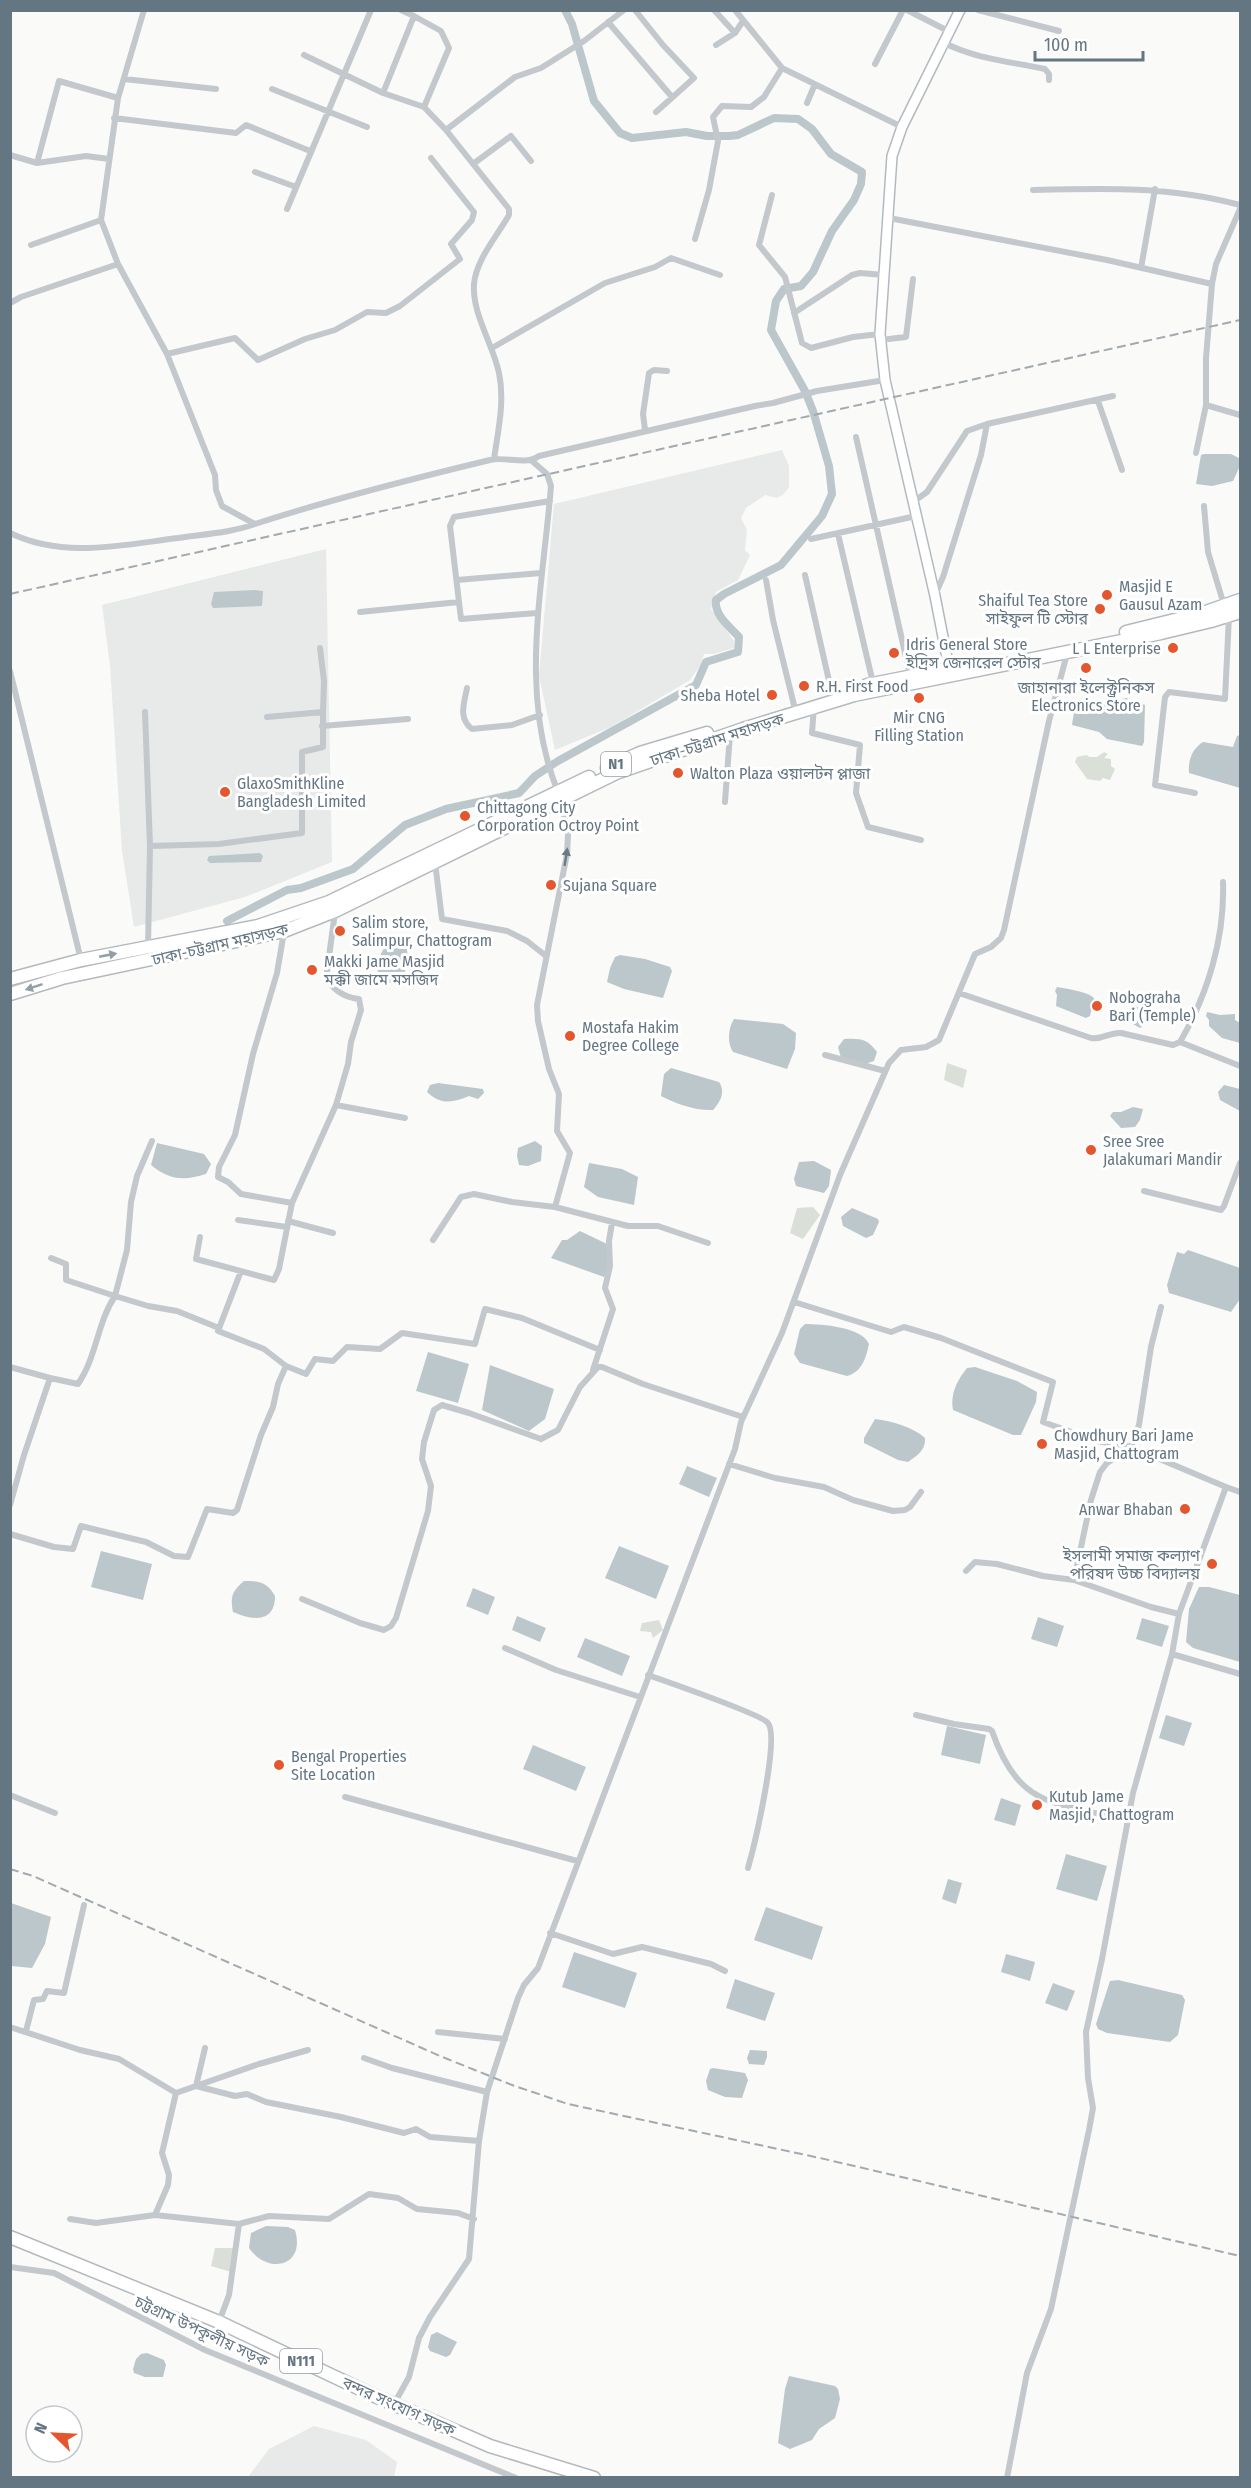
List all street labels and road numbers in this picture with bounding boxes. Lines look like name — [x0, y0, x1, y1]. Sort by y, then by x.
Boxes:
street label: ঢাকা-চট্টগ্রাম মহাসড়ক — [647, 709, 787, 770]
road number: N1 — [601, 752, 631, 776]
street label: ঢাকা-চট্টগ্রাম মহাসড়ক — [149, 919, 291, 970]
street label: চট্টগ্রাম উপকূলীয় সড়ক — [131, 2292, 273, 2371]
road number: N111 — [280, 2349, 322, 2373]
street label: বন্দর সংযোগ সড়ক — [338, 2373, 459, 2440]

